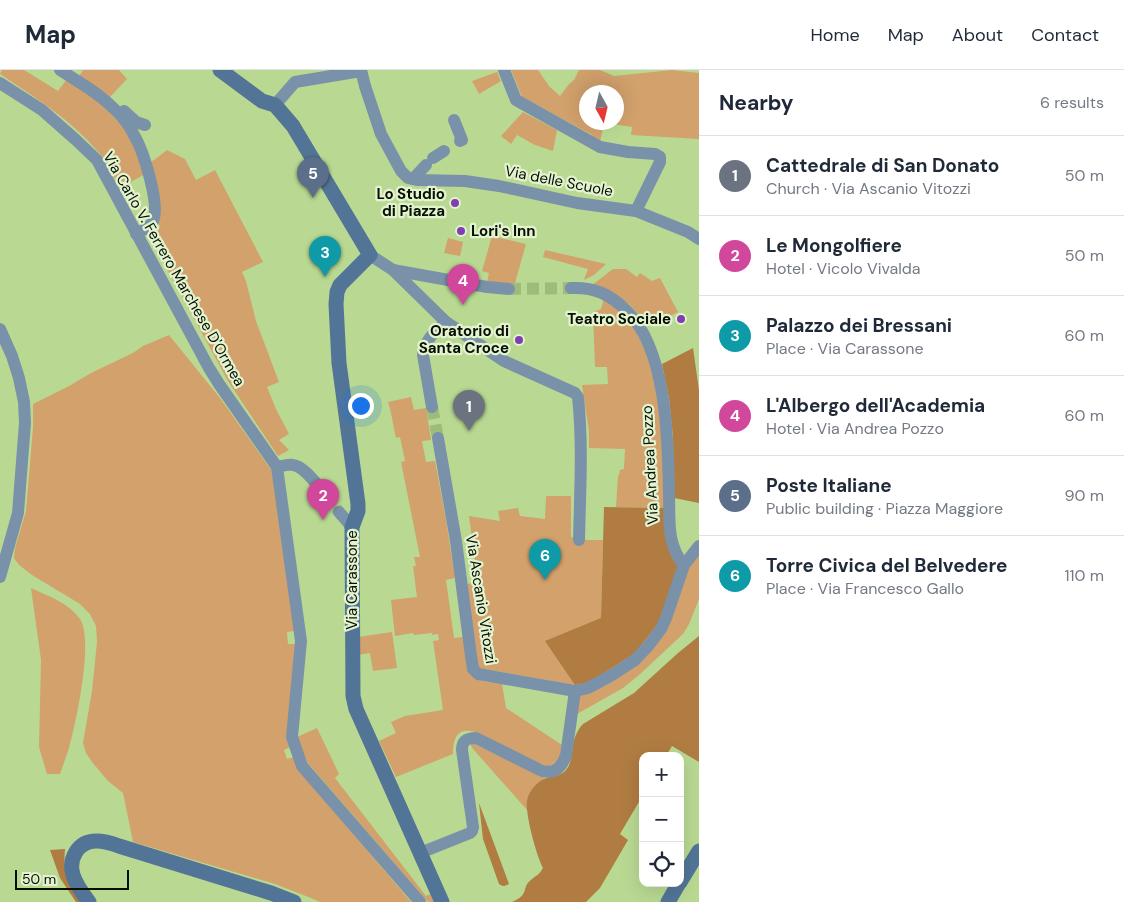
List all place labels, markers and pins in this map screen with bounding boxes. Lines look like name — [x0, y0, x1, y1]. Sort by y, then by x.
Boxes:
pin: 5 — [297, 157, 329, 198]
place label: Lo Studio di Piazza — [376, 184, 445, 221]
marker: Lo Studio di Piazza — [449, 197, 461, 209]
place label: Lori's Inn — [471, 221, 535, 241]
marker: Lori's Inn — [455, 225, 467, 237]
pin: 3 — [309, 236, 341, 277]
pin: 4 — [447, 264, 479, 305]
place label: Teatro Sociale — [567, 309, 671, 329]
marker: Teatro Sociale — [675, 313, 687, 325]
place label: Oratorio di Santa Croce — [419, 321, 509, 358]
marker: Oratorio di Santa Croce — [513, 334, 525, 346]
pin: 1 — [453, 390, 485, 431]
pin: 2 — [307, 479, 339, 520]
pin: 6 — [529, 539, 561, 580]

